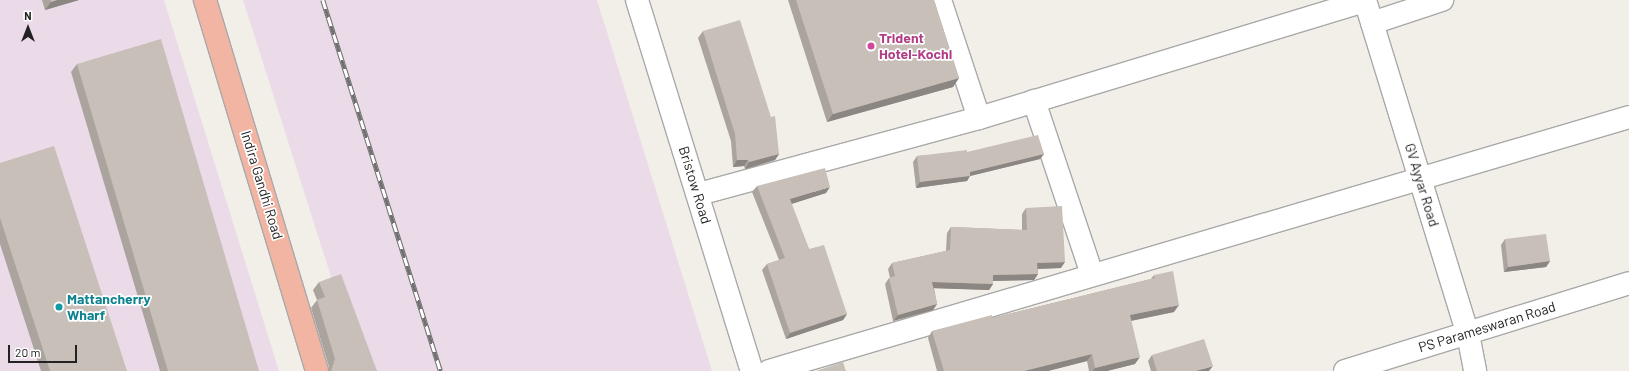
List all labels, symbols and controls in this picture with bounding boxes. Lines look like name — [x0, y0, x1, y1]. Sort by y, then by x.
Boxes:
north arrow — [8, 8, 48, 48]
text: N — [24, 9, 32, 22]
place label: Trident Hotel-Kochi — [879, 30, 952, 62]
marker: Trident Hotel-Kochi — [866, 41, 876, 51]
street label: Indira Gandhi Road — [237, 129, 287, 241]
street label: GV Ayyar Road — [1401, 141, 1443, 229]
street label: Bristow Road — [675, 144, 715, 226]
place label: Mattancherry Wharf — [67, 291, 151, 324]
street label: PS Parameswaran Road — [1416, 298, 1558, 356]
marker: Mattancherry Wharf — [54, 302, 64, 312]
scale bar — [10, 337, 79, 363]
text: 20 m — [15, 345, 41, 359]

